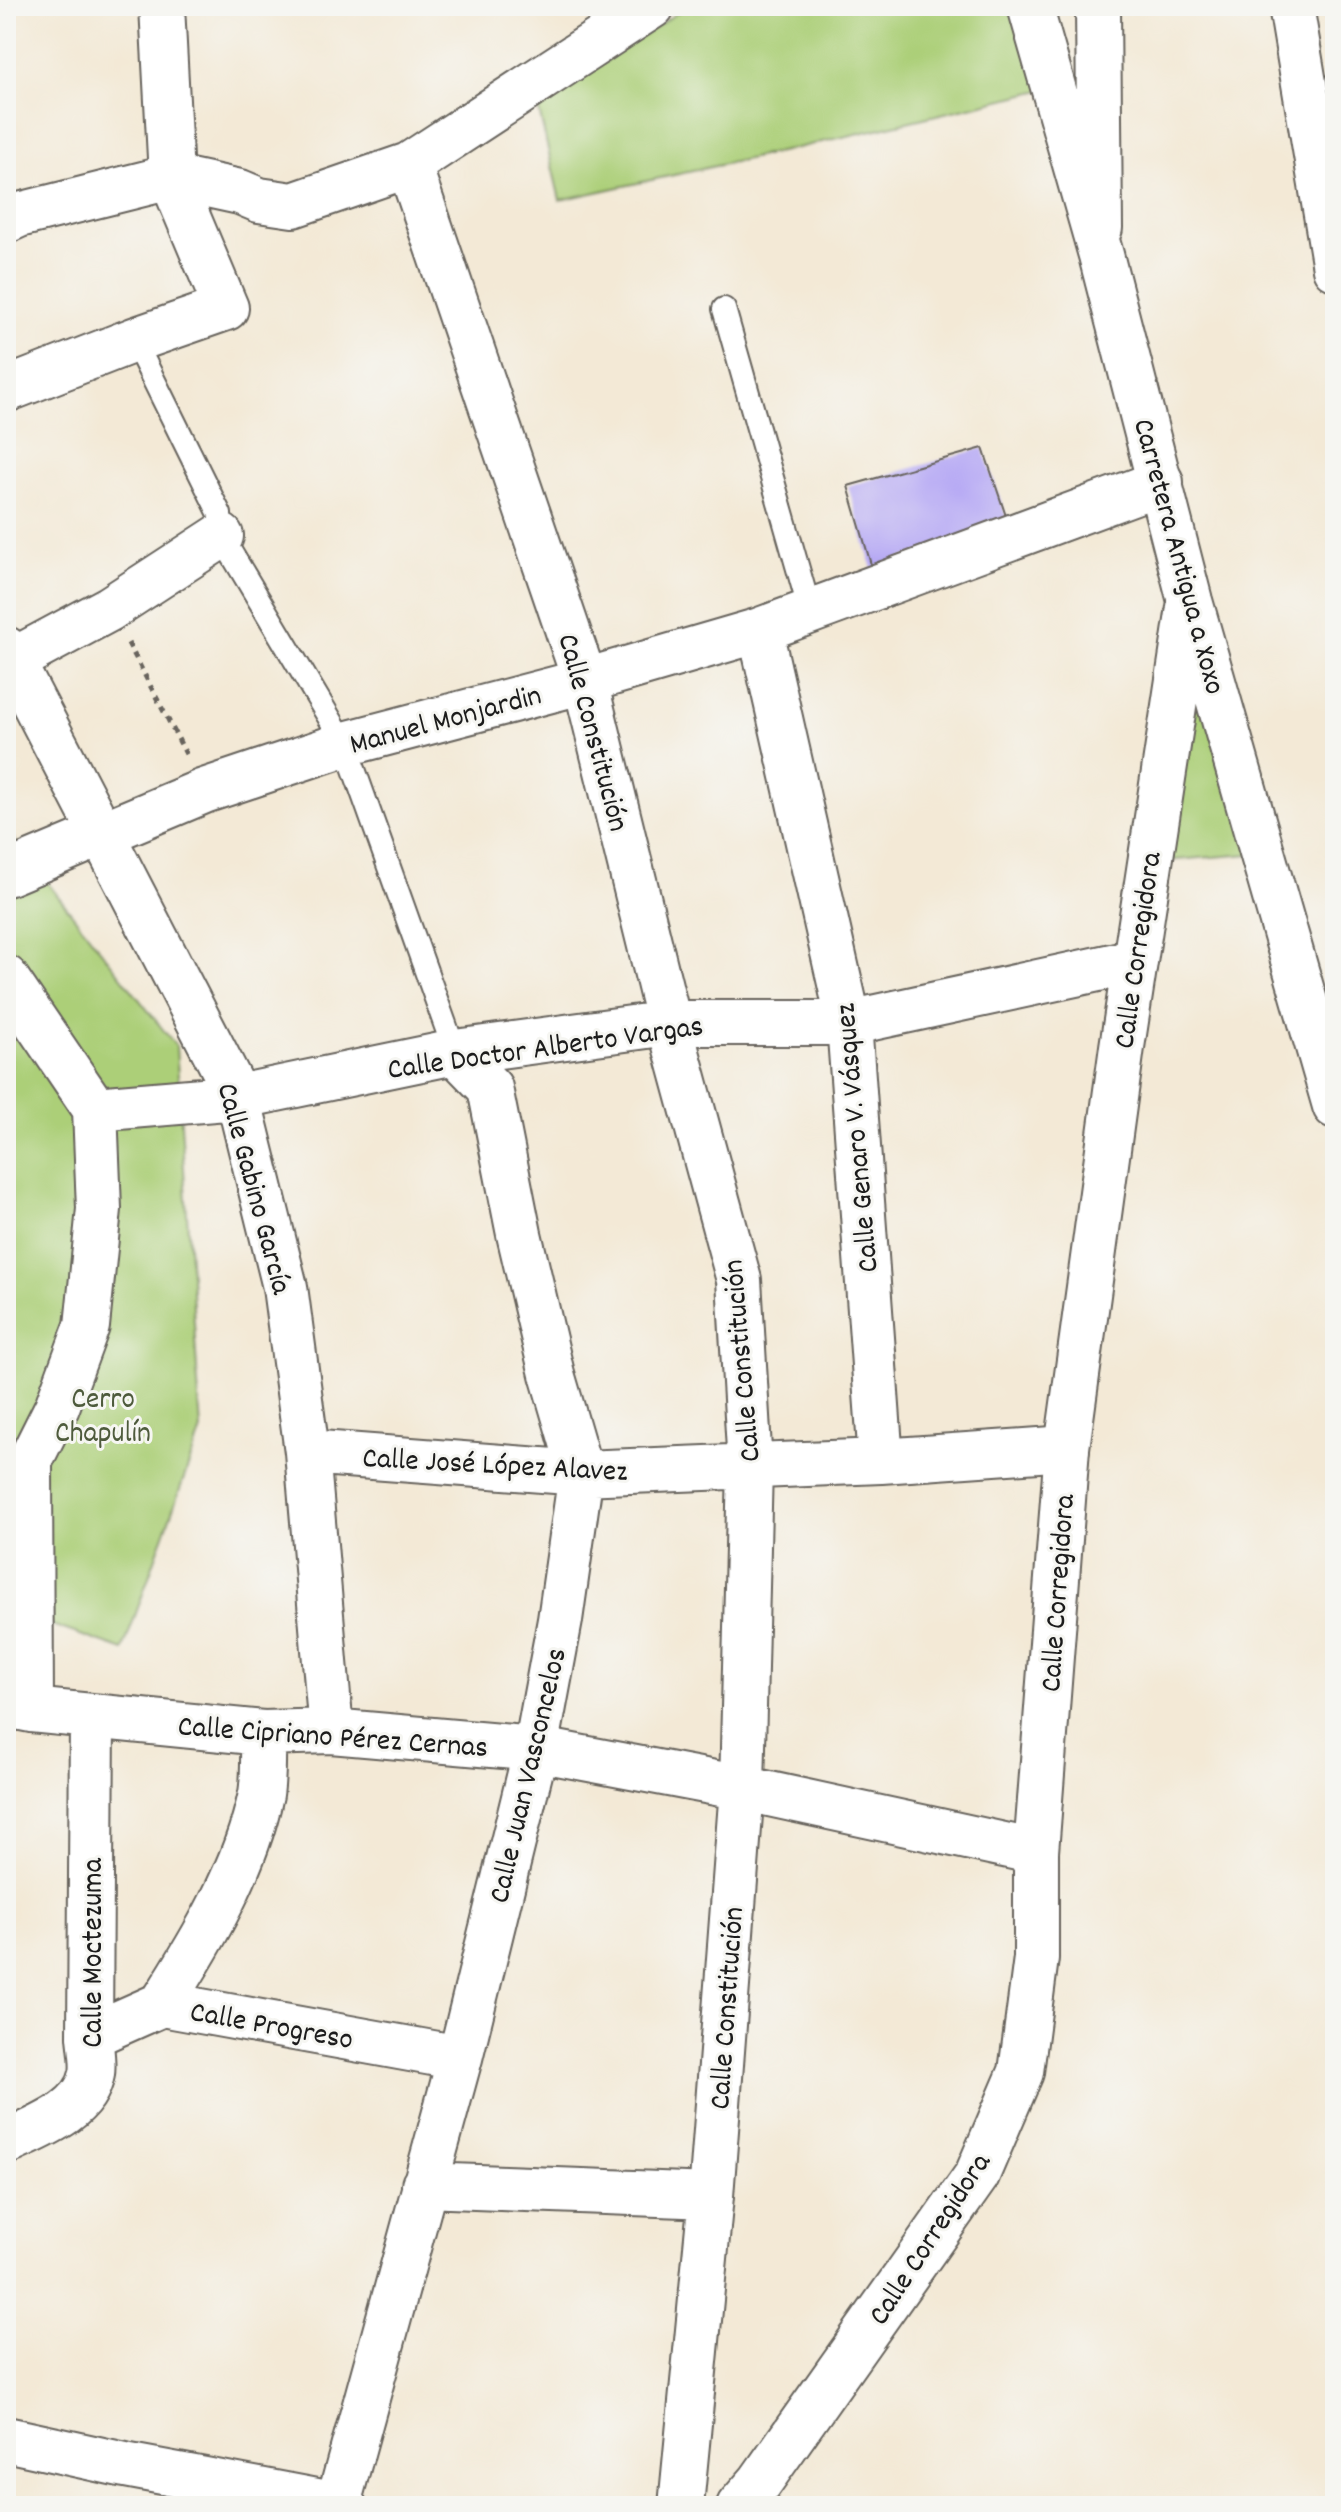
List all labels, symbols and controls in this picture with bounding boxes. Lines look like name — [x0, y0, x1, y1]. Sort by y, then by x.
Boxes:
street label: Carretera Antigua a Xoxo — [1119, 414, 1234, 700]
street label: Calle Constitución — [544, 629, 638, 837]
street label: Manuel Monjardin — [345, 676, 547, 769]
street label: Calle Corregidora — [1105, 849, 1176, 1052]
street label: Calle Genaro V. Vásquez — [826, 1001, 893, 1274]
street label: Calle Doctor Alberto Vargas — [385, 1007, 706, 1094]
street label: Calle Gabino García — [203, 1079, 301, 1300]
street label: Calle Constitución — [714, 1258, 775, 1464]
park label: Cerro Chapulín — [55, 1380, 151, 1457]
street label: Calle José López Alavez — [361, 1439, 629, 1496]
street label: Calle Corregidora — [1032, 1492, 1089, 1694]
street label: Calle Juan Vasconcelos — [480, 1644, 581, 1908]
street label: Calle Cipriano Pérez Cernas — [176, 1707, 489, 1772]
street label: Calle Moctezuma — [74, 1857, 117, 2048]
street label: Calle Constitución — [701, 1905, 758, 2111]
street label: Calle Progreso — [186, 1993, 356, 2064]
street label: Calle Corregidora — [860, 2145, 1004, 2335]

